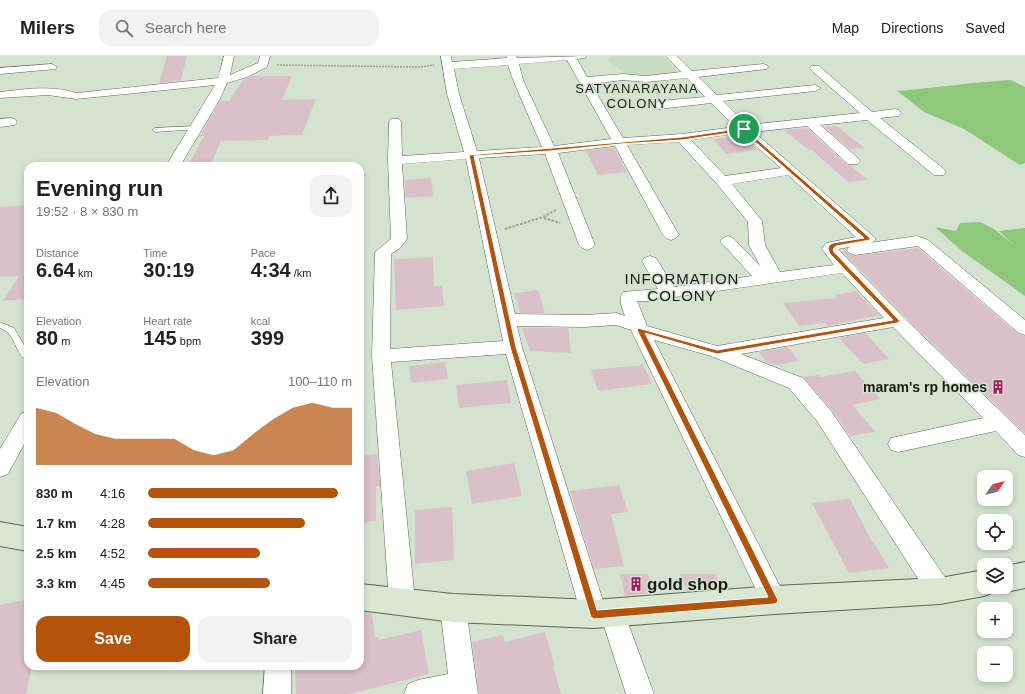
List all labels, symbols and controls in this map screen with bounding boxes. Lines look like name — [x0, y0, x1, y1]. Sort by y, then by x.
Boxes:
search box — [99, 10, 379, 46]
text: Milers — [20, 17, 75, 38]
icon: search — [113, 17, 135, 39]
text: Search here — [145, 19, 227, 36]
text: Map — [832, 20, 859, 36]
text: Directions — [881, 20, 943, 36]
text: Saved — [965, 20, 1005, 36]
district label: SATYANARAYANA COLONY — [575, 81, 699, 111]
pin — [727, 112, 761, 146]
icon: arrive — [733, 118, 755, 140]
button: share — [310, 175, 352, 217]
text: Evening run — [36, 176, 163, 201]
text: 19:52 · 8 × 830 m — [36, 204, 138, 219]
text: Distance — [36, 247, 79, 259]
text: Time — [143, 247, 167, 259]
text: Pace — [251, 247, 276, 259]
text: 6.64 — [36, 259, 75, 281]
text: 30:19 — [143, 259, 194, 281]
text: 4:34 — [251, 259, 291, 281]
text: km — [75, 267, 93, 279]
text: /km — [291, 267, 311, 279]
district label: INFORMATION COLONY — [625, 270, 739, 304]
text: Elevation — [36, 315, 81, 327]
text: Heart rate — [143, 315, 192, 327]
text: kcal — [251, 315, 270, 327]
text: 80 — [36, 327, 58, 349]
text: 145 — [143, 327, 177, 349]
text: 399 — [251, 327, 284, 349]
text: m — [58, 335, 70, 347]
text: bpm — [177, 335, 201, 347]
text: Elevation — [36, 374, 89, 389]
text: 100–110 m — [288, 374, 352, 389]
place label: maram's rp homes — [863, 379, 987, 395]
building icon: maram's rp homes — [990, 379, 1006, 395]
north arrow — [977, 470, 1013, 506]
map controls — [977, 470, 1013, 682]
text: 830 m — [36, 486, 73, 501]
text: 4:16 — [100, 486, 125, 501]
button: locate — [977, 514, 1013, 550]
text: 1.7 km — [36, 516, 76, 531]
text: 4:28 — [100, 516, 125, 531]
text: 2.5 km — [36, 546, 76, 561]
text: 4:52 — [100, 546, 125, 561]
button: layers — [977, 558, 1013, 594]
place label: gold shop — [647, 575, 728, 594]
text: 3.3 km — [36, 576, 76, 591]
text: 4:45 — [100, 576, 125, 591]
building icon: gold shop — [628, 576, 644, 592]
button: + — [977, 602, 1013, 638]
button: Save — [36, 616, 190, 662]
button: Share — [198, 616, 352, 662]
button: − — [977, 646, 1013, 682]

